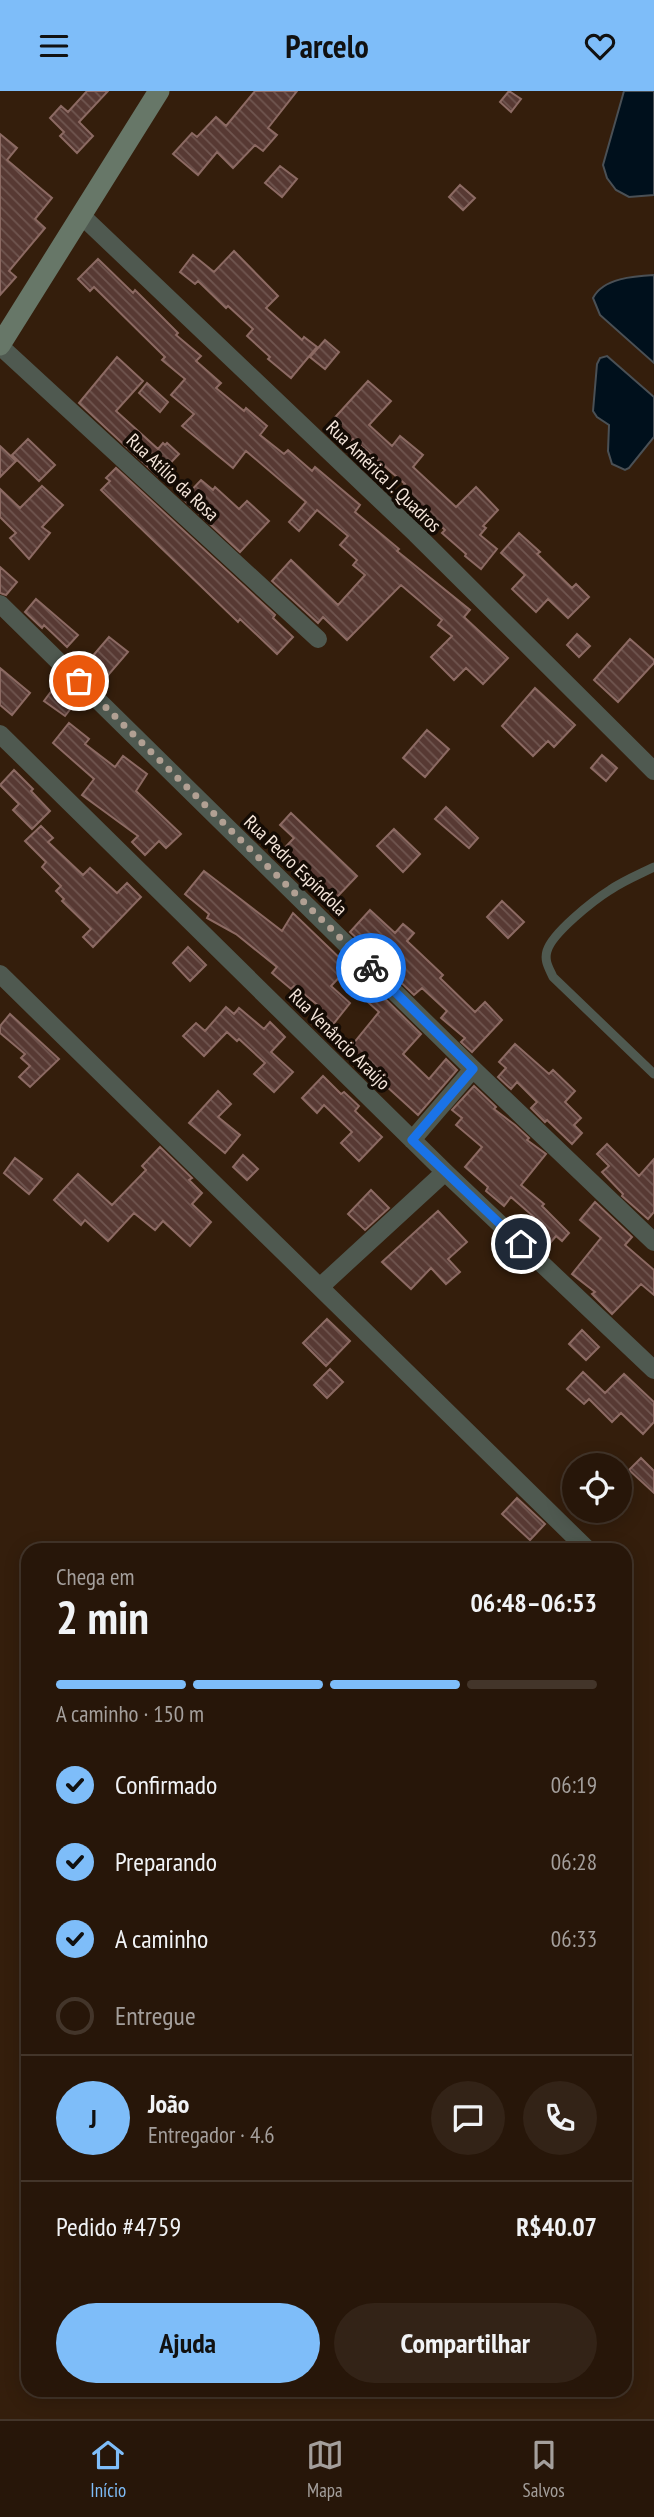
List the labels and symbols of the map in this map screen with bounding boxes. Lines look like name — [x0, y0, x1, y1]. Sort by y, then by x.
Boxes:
street label: Rua América J. Quadros — [322, 415, 446, 537]
street label: Rua Atílio da Rosa — [122, 428, 224, 526]
pin — [49, 651, 109, 711]
street label: Rua Pedro Espíndola — [239, 810, 353, 920]
courier — [336, 933, 406, 1003]
street label: Rua Venâncio Araújo — [284, 983, 396, 1095]
pin — [491, 1214, 551, 1274]

